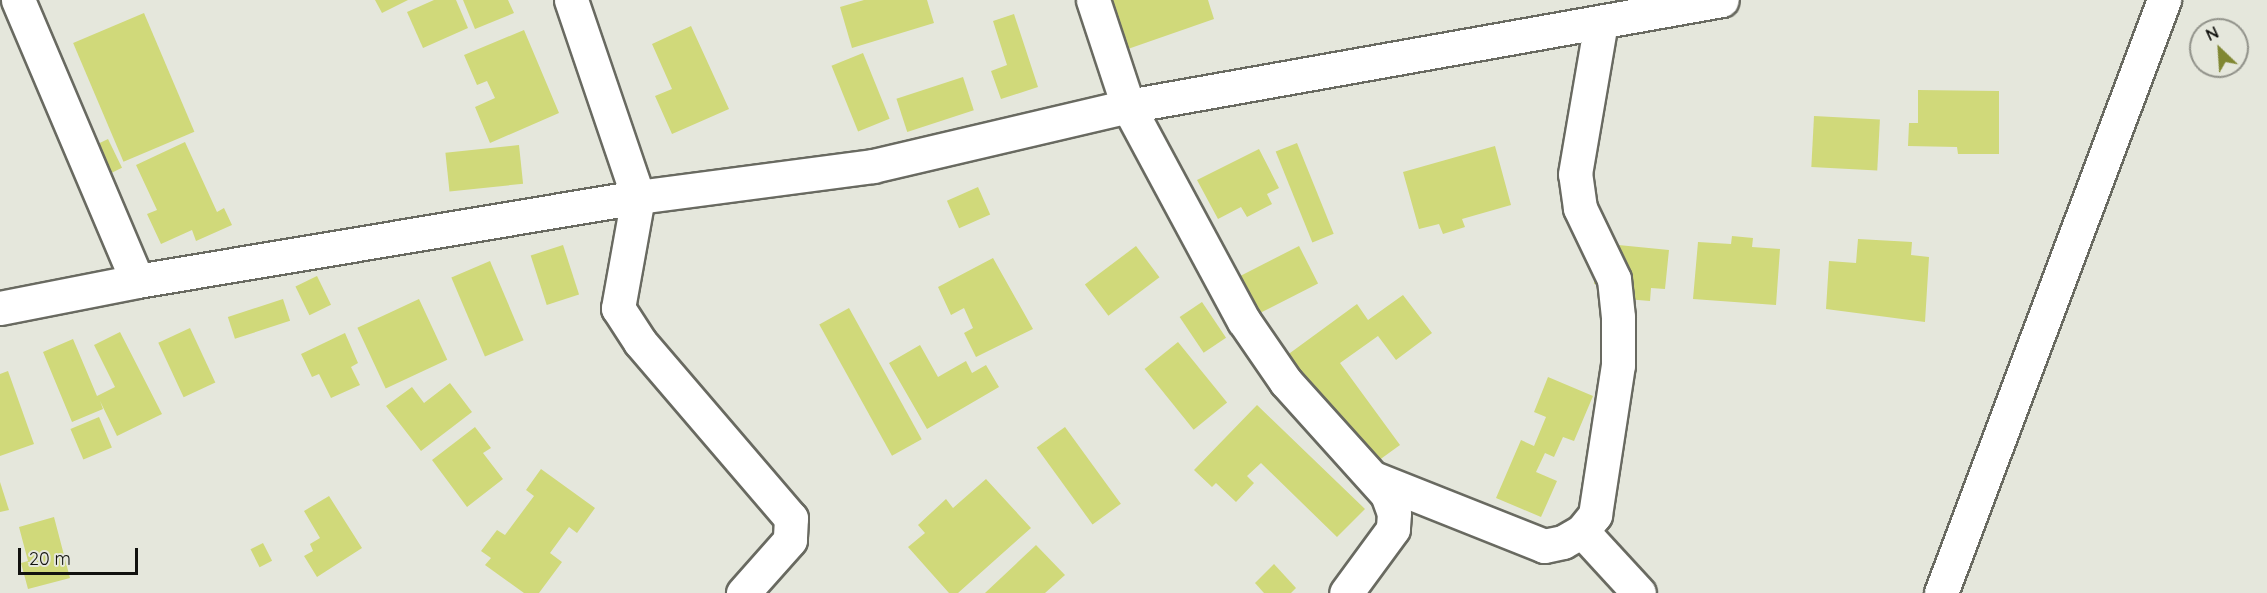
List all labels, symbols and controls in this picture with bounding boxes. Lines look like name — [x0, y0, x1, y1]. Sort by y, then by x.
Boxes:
north arrow — [2189, 18, 2249, 78]
text: N — [2203, 22, 2222, 45]
scale bar — [21, 536, 141, 574]
text: 20 m — [29, 547, 71, 570]

